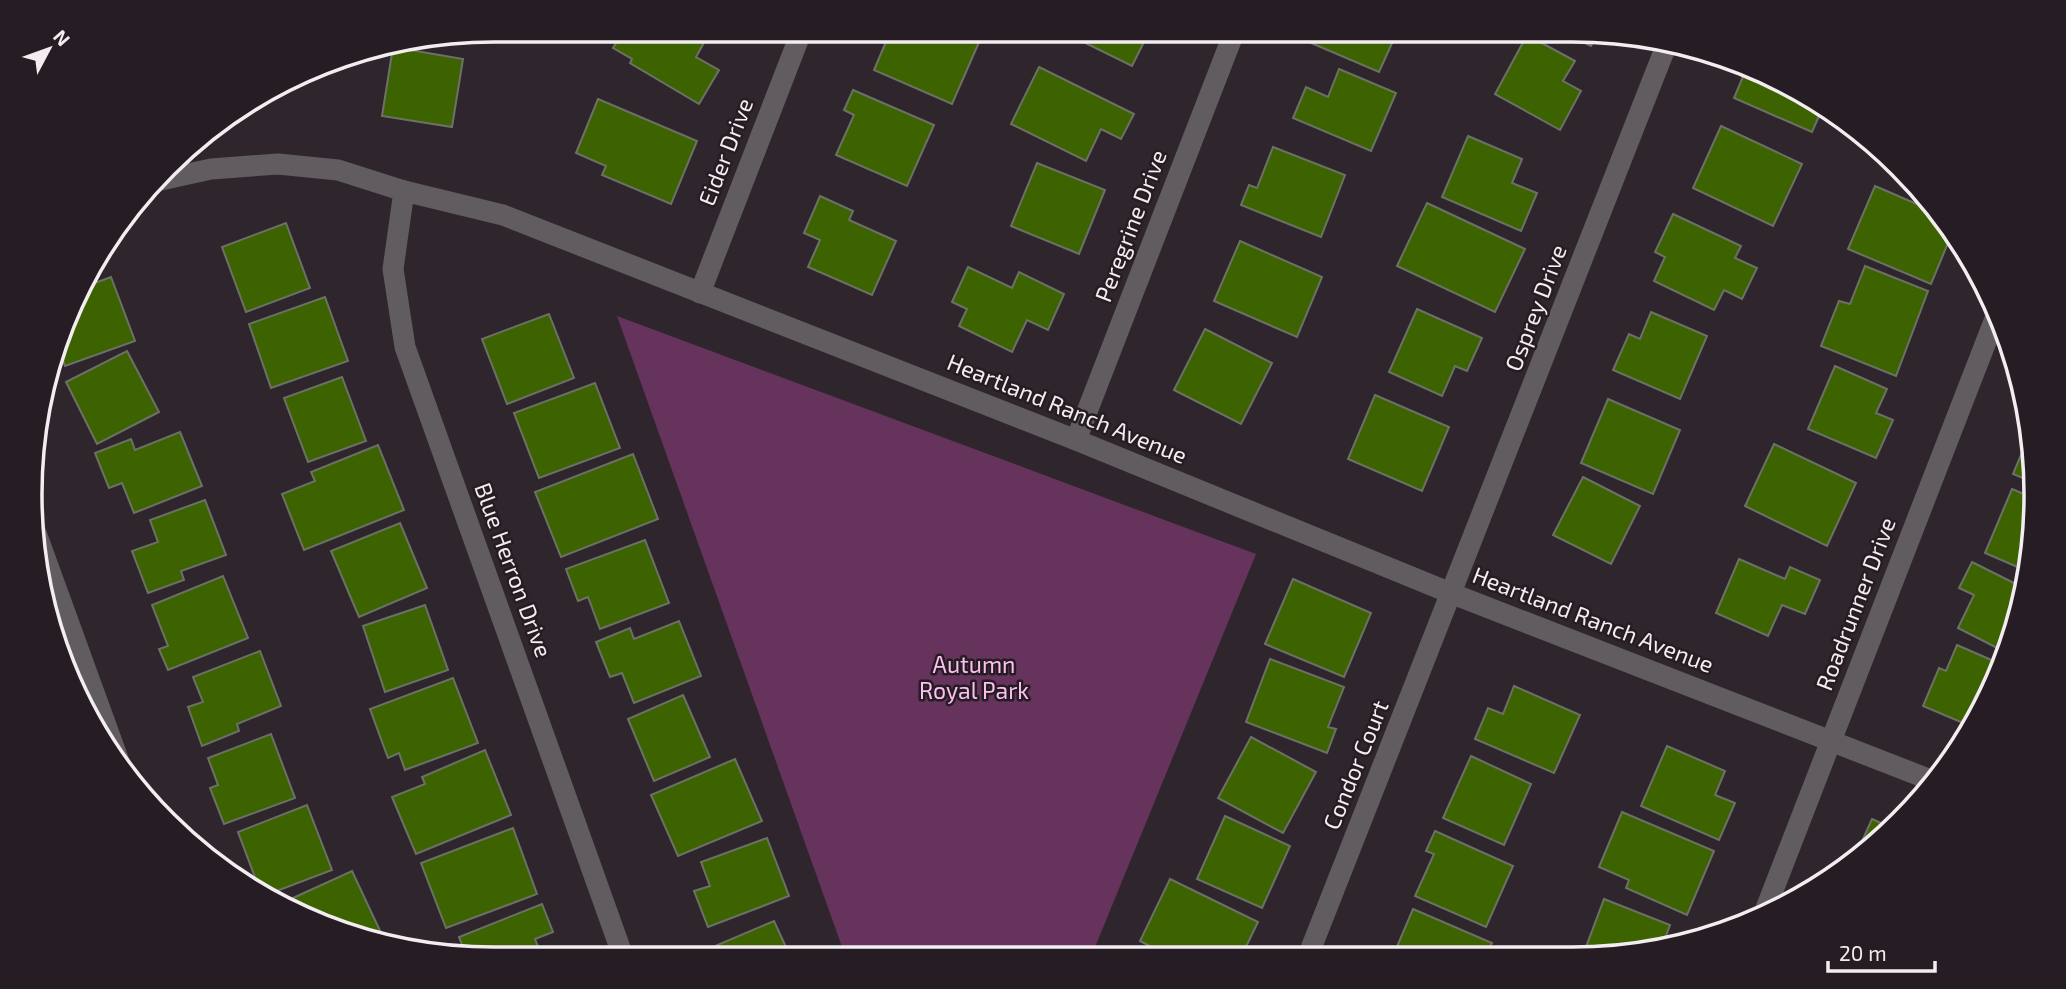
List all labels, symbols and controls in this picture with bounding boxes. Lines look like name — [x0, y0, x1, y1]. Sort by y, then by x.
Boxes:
north arrow — [14, 14, 84, 84]
text: N — [49, 25, 75, 50]
street label: Eider Drive — [692, 94, 758, 209]
street label: Peregrine Drive — [1088, 146, 1172, 305]
street label: Osprey Drive — [1498, 241, 1572, 375]
street label: Heartland Ranch Avenue — [943, 347, 1191, 469]
street label: Blue Herron Drive — [469, 479, 559, 661]
street label: Roadrunner Drive — [1809, 513, 1901, 694]
street label: Heartland Ranch Avenue — [1469, 560, 1718, 678]
park label: Autumn Royal Park — [919, 650, 1029, 704]
street label: Condor Court — [1316, 696, 1394, 833]
scale bar — [1828, 930, 1935, 974]
text: 20 m — [1839, 940, 1887, 965]

